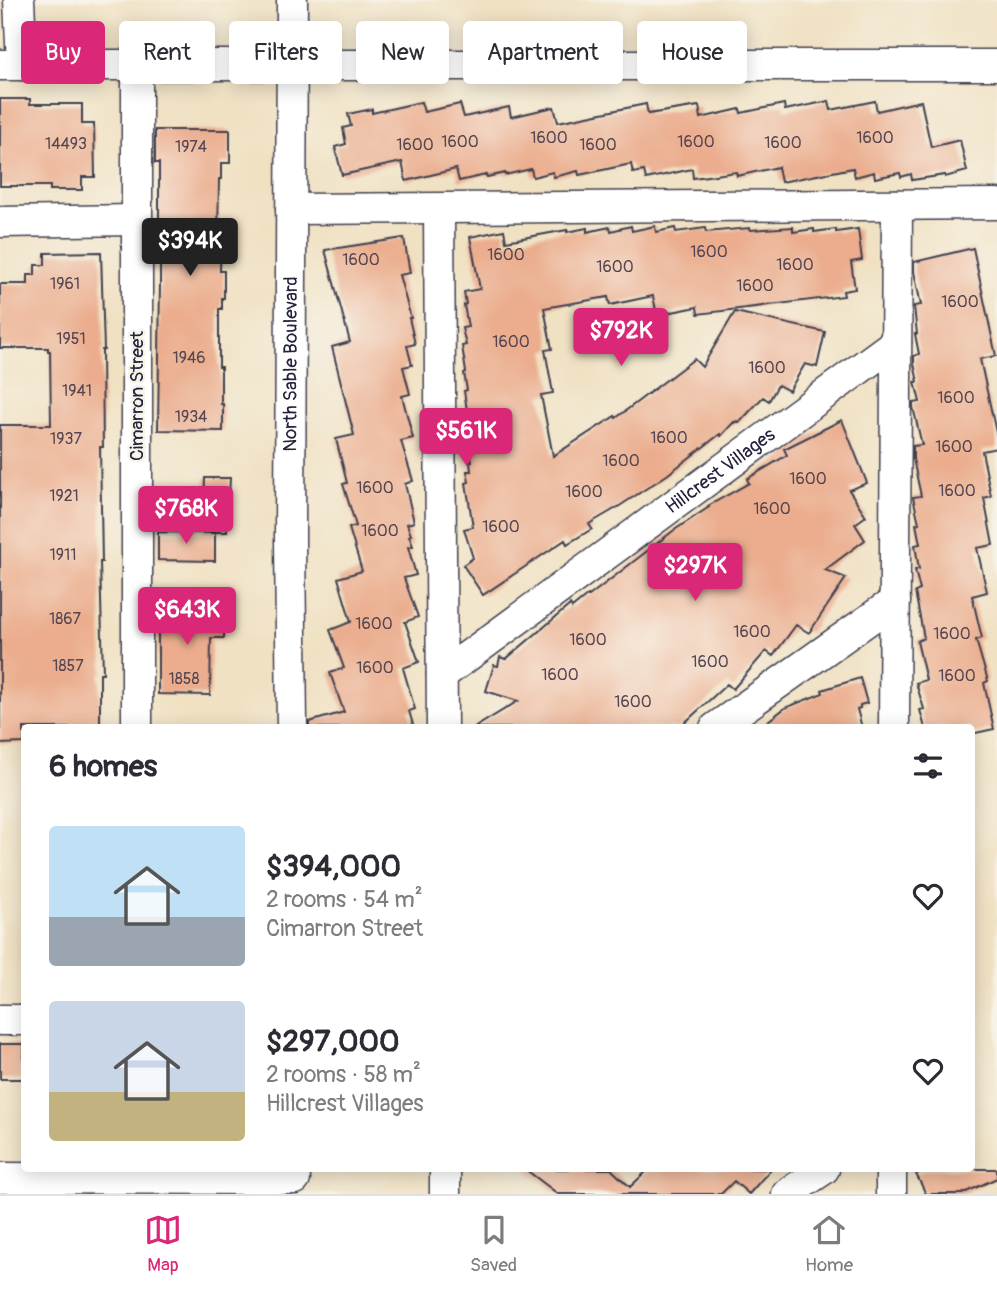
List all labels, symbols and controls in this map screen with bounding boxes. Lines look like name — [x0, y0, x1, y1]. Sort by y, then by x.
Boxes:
chip: Buy — [21, 21, 105, 84]
chip: Rent — [119, 21, 215, 84]
chip: Filters — [229, 21, 342, 84]
chip: New — [356, 21, 449, 84]
chip: Apartment — [463, 21, 623, 84]
chip: House — [637, 21, 747, 84]
house number: 1600 — [530, 128, 568, 148]
house number: 1600 — [856, 128, 894, 148]
house number: 1600 — [441, 132, 479, 152]
house number: 1600 — [677, 132, 715, 152]
house number: 1600 — [764, 133, 802, 153]
house number: 14493 — [45, 134, 87, 154]
house number: 1600 — [396, 135, 434, 155]
house number: 1600 — [579, 135, 617, 155]
house number: 1974 — [175, 137, 207, 157]
pin: $394K — [141, 218, 239, 278]
text: $394K — [158, 226, 222, 255]
house number: 1600 — [690, 242, 728, 262]
house number: 1600 — [487, 245, 525, 265]
house number: 1600 — [342, 250, 380, 270]
house number: 1600 — [776, 255, 814, 275]
house number: 1600 — [596, 257, 634, 277]
house number: 1961 — [50, 274, 80, 294]
street label: North Sable Boulevard — [278, 276, 303, 452]
house number: 1600 — [736, 276, 774, 296]
house number: 1600 — [941, 292, 979, 312]
pin: $792K — [572, 308, 670, 368]
text: $792K — [589, 316, 653, 345]
house number: 1951 — [56, 329, 86, 349]
street label: Cimarron Street — [125, 331, 149, 461]
house number: 1600 — [492, 332, 530, 352]
house number: 1946 — [172, 348, 206, 368]
house number: 1600 — [748, 358, 786, 378]
house number: 1941 — [62, 381, 92, 401]
house number: 1600 — [937, 388, 975, 408]
house number: 1934 — [175, 407, 207, 427]
pin: $561K — [417, 408, 515, 468]
text: $561K — [435, 416, 497, 445]
street label: Hillcrest Villages — [661, 422, 780, 519]
house number: 1600 — [650, 428, 688, 448]
house number: 1937 — [50, 429, 82, 449]
house number: 1600 — [935, 437, 973, 457]
house number: 1600 — [602, 451, 640, 471]
house number: 1600 — [789, 469, 827, 489]
house number: 1600 — [356, 478, 394, 498]
house number: 1600 — [938, 481, 976, 501]
house number: 1600 — [565, 482, 603, 502]
house number: 1921 — [49, 486, 79, 506]
pin: $768K — [137, 486, 235, 546]
text: $768K — [154, 494, 218, 523]
house number: 1600 — [753, 499, 791, 519]
house number: 1600 — [482, 517, 520, 537]
house number: 1600 — [361, 521, 399, 541]
pin: $297K — [646, 544, 744, 603]
house number: 1911 — [49, 545, 77, 565]
text: $297K — [663, 551, 727, 580]
pin: $643K — [138, 588, 236, 647]
text: $643K — [154, 595, 220, 624]
house number: 1867 — [49, 609, 82, 629]
house number: 1600 — [355, 614, 393, 634]
house number: 1600 — [733, 622, 771, 642]
house number: 1600 — [933, 624, 971, 644]
house number: 1600 — [569, 630, 607, 650]
house number: 1600 — [691, 652, 729, 672]
house number: 1857 — [52, 656, 84, 676]
house number: 1600 — [356, 658, 394, 678]
house number: 1600 — [541, 665, 579, 685]
house number: 1600 — [938, 666, 976, 686]
house number: 1858 — [168, 669, 200, 689]
house number: 1600 — [614, 692, 652, 712]
icon: filters — [909, 747, 947, 785]
text: 6 homes — [49, 748, 157, 785]
text: $394,000 — [266, 848, 401, 885]
icon: home — [105, 854, 189, 938]
icon: heart — [909, 877, 947, 915]
text: 2 rooms · 54 m² — [266, 885, 423, 914]
text: Cimarron Street — [266, 914, 423, 943]
text: $297,000 — [266, 1023, 399, 1060]
icon: home — [105, 1029, 189, 1113]
icon: heart — [909, 1052, 947, 1090]
text: 2 rooms · 58 m² — [266, 1060, 421, 1089]
text: Hillcrest Villages — [266, 1089, 424, 1118]
tab: Map — [144, 1211, 182, 1277]
tab: Saved — [470, 1211, 517, 1277]
tab: Home — [805, 1211, 853, 1277]

